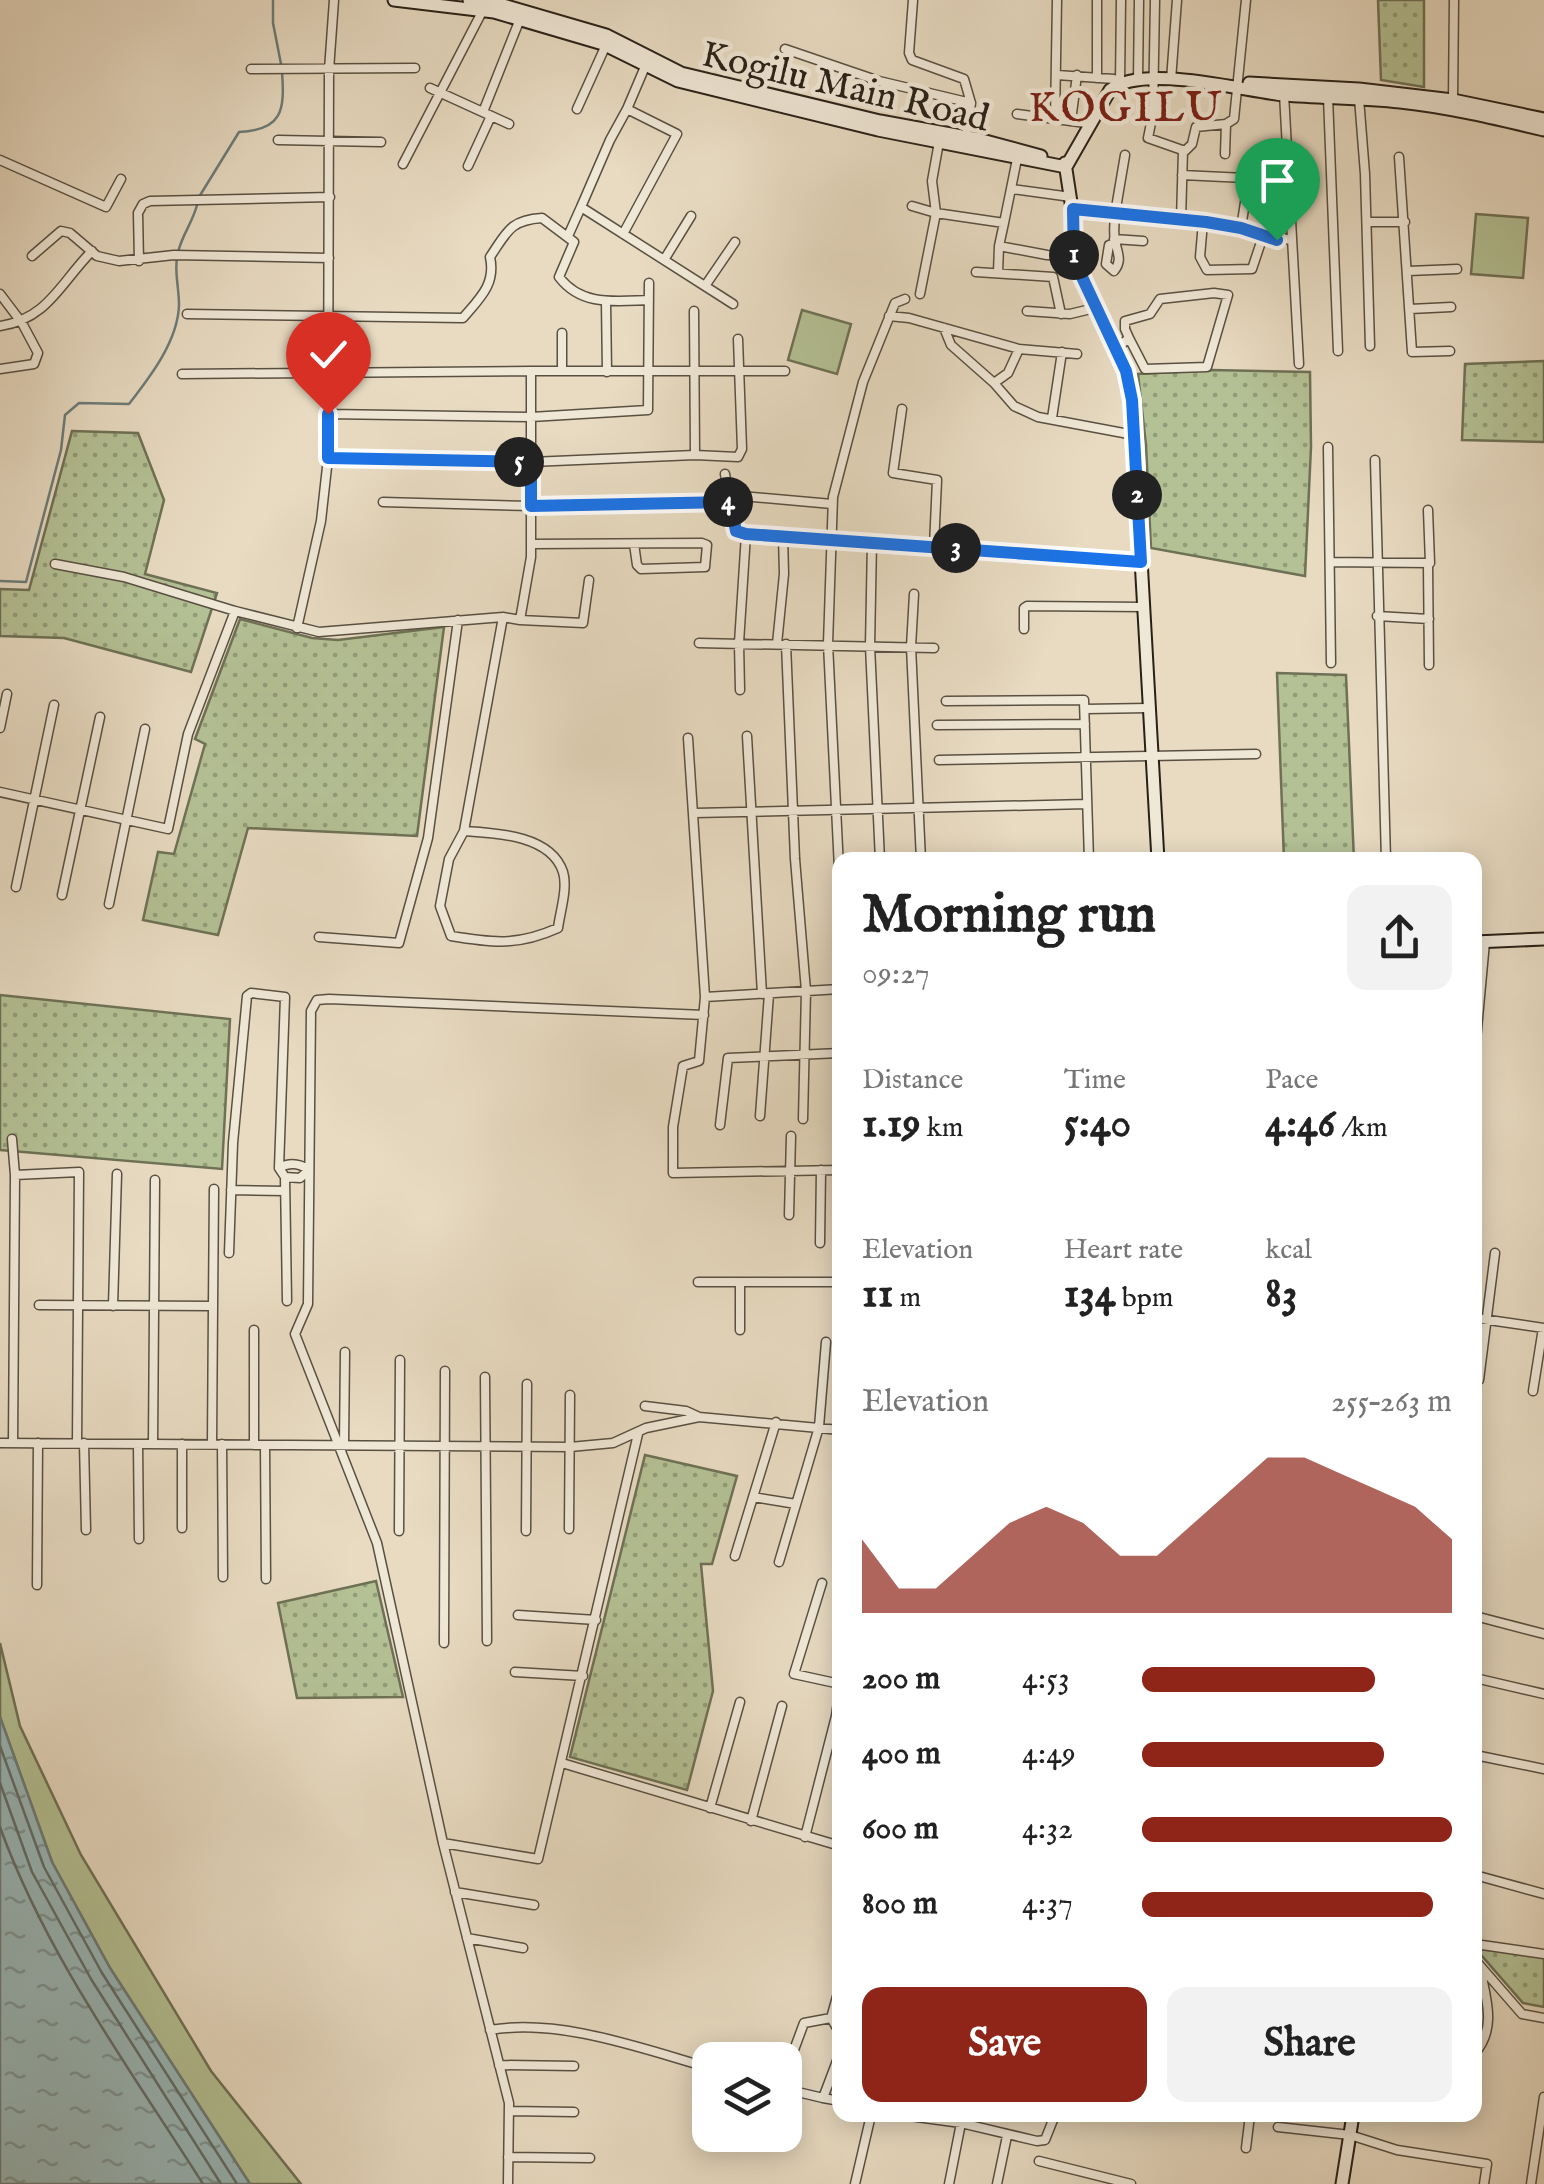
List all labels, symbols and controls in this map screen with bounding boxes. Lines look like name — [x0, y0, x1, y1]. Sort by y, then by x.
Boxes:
street label: Kogilu Main Road — [697, 32, 994, 145]
district label: KOGILU — [1028, 83, 1224, 136]
pin — [1235, 138, 1320, 241]
icon: arrive — [1250, 153, 1305, 208]
pin: 1 — [1049, 230, 1099, 280]
text: 1 — [1069, 237, 1079, 272]
pin — [286, 312, 371, 415]
icon: check — [301, 327, 356, 382]
pin: 5 — [494, 437, 544, 487]
text: 5 — [514, 444, 524, 479]
pin: 2 — [1112, 470, 1162, 520]
pin: 4 — [703, 477, 753, 527]
text: 2 — [1130, 477, 1144, 512]
text: 4 — [721, 484, 735, 519]
pin: 3 — [931, 523, 981, 573]
text: 3 — [951, 530, 961, 565]
text: Morning run — [862, 881, 1156, 951]
button: share — [1347, 885, 1452, 990]
text: 09:27 — [862, 954, 930, 995]
text: Distance — [862, 1063, 963, 1098]
text: Time — [1064, 1063, 1126, 1098]
text: Pace — [1265, 1063, 1318, 1098]
text: 1.19 — [862, 1098, 921, 1151]
text: 5:40 — [1064, 1098, 1131, 1151]
text: 4:46 — [1265, 1098, 1335, 1151]
text: km — [921, 1111, 963, 1146]
text: /km — [1335, 1111, 1388, 1146]
text: Elevation — [862, 1233, 973, 1268]
text: Heart rate — [1064, 1233, 1183, 1268]
text: kcal — [1265, 1233, 1312, 1268]
text: 11 — [862, 1268, 893, 1321]
text: 134 — [1064, 1268, 1116, 1321]
text: 83 — [1265, 1268, 1297, 1321]
text: m — [893, 1281, 921, 1316]
text: bpm — [1116, 1281, 1173, 1316]
text: Elevation — [862, 1382, 989, 1423]
text: 255–263 m — [1331, 1382, 1452, 1423]
text: 200 m — [862, 1659, 940, 1700]
text: 4:53 — [1022, 1659, 1070, 1700]
text: 400 m — [862, 1734, 941, 1775]
text: 4:49 — [1022, 1734, 1076, 1775]
text: 600 m — [862, 1809, 939, 1850]
text: 4:32 — [1022, 1809, 1073, 1850]
text: 800 m — [862, 1884, 938, 1925]
text: 4:37 — [1022, 1884, 1073, 1925]
button: Save — [862, 1987, 1147, 2102]
button: Share — [1167, 1987, 1452, 2102]
map controls — [692, 2042, 802, 2152]
button: layers — [692, 2042, 802, 2152]

